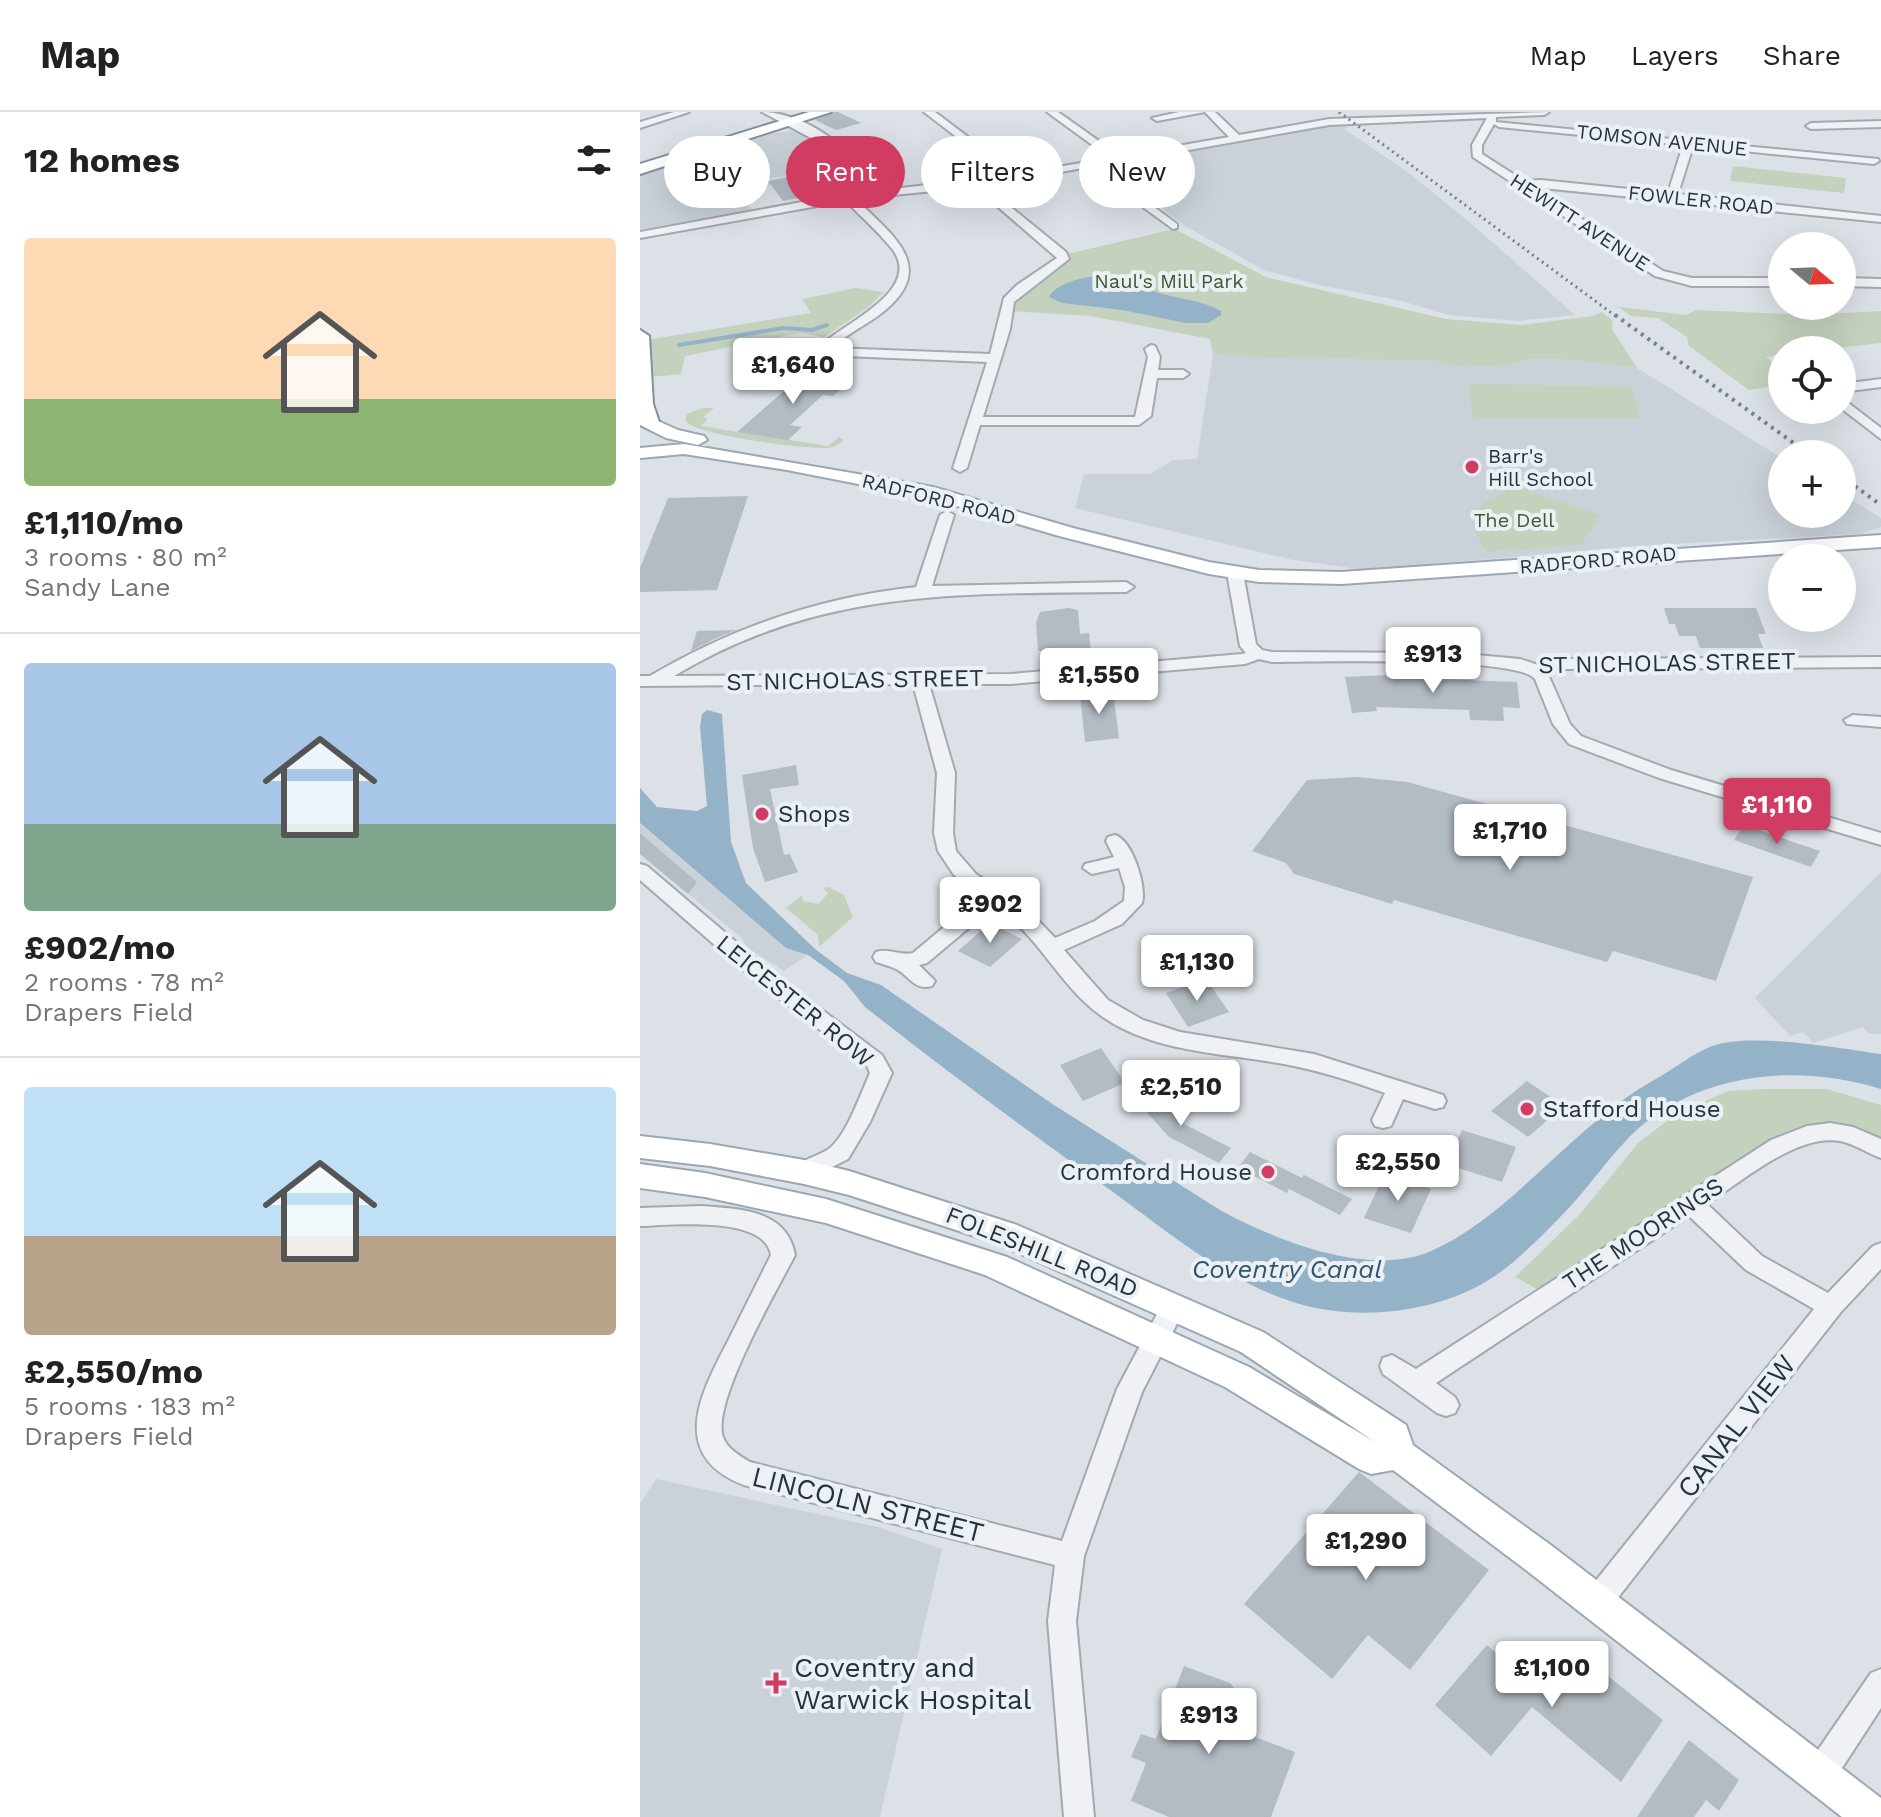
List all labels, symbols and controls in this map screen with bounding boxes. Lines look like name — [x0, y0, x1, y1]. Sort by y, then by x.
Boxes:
text: Map — [40, 33, 120, 77]
text: Map — [1530, 39, 1587, 72]
text: Layers — [1631, 39, 1719, 72]
text: Share — [1763, 39, 1841, 72]
street label: TOMSON AVENUE — [1575, 119, 1749, 161]
chip: Buy — [664, 136, 770, 208]
chip: Rent — [786, 136, 905, 208]
chip: Filters — [921, 136, 1063, 208]
chip: New — [1079, 136, 1195, 208]
icon: filters — [572, 138, 616, 182]
text: 12 homes — [24, 140, 180, 180]
street label: HEWITT AVENUE — [1506, 168, 1654, 276]
street label: FOWLER ROAD — [1627, 180, 1775, 220]
north arrow — [1768, 232, 1856, 320]
map controls — [1768, 232, 1856, 632]
park label: Naul's Mill Park — [1094, 269, 1244, 293]
icon: home — [248, 290, 392, 434]
button: locate — [1768, 336, 1856, 424]
pin: £1,640 — [728, 338, 858, 406]
text: £1,640 — [751, 349, 835, 379]
button: + — [1768, 440, 1856, 528]
place label: Barr's Hill School — [1488, 444, 1593, 491]
marker: Barr's Hill School — [1463, 458, 1481, 476]
street label: RADFORD ROAD — [860, 468, 1018, 530]
text: £1,110/mo — [24, 502, 184, 542]
park label: The Dell — [1474, 508, 1554, 532]
street label: RADFORD ROAD — [1518, 541, 1678, 579]
text: 3 rooms · 80 m² — [24, 542, 227, 572]
button: − — [1768, 544, 1856, 632]
text: Sandy Lane — [24, 572, 171, 602]
pin: £913 — [1386, 627, 1480, 695]
text: £913 — [1404, 638, 1462, 668]
street label: ST NICHOLAS STREET — [1538, 647, 1796, 679]
pin: £1,550 — [1034, 648, 1164, 716]
text: £1,550 — [1058, 659, 1140, 689]
street label: ST NICHOLAS STREET — [726, 664, 984, 696]
icon: home — [248, 715, 392, 859]
pin: £1,110 — [1712, 778, 1842, 846]
text: £1,110 — [1741, 789, 1813, 819]
place label: Shops — [778, 800, 850, 828]
pin: £1,710 — [1445, 804, 1575, 872]
marker: Shops — [753, 805, 771, 823]
text: £1,710 — [1472, 815, 1548, 845]
pin: £902 — [943, 877, 1037, 945]
text: £902 — [958, 888, 1022, 918]
text: £902/mo — [24, 927, 175, 967]
street label: LEICESTER ROW — [711, 929, 879, 1073]
pin: £1,130 — [1132, 935, 1262, 1003]
text: £1,130 — [1159, 946, 1235, 976]
text: 2 rooms · 78 m² — [24, 967, 224, 997]
text: Drapers Field — [24, 997, 194, 1027]
pin: £2,510 — [1116, 1060, 1246, 1128]
text: £2,510 — [1140, 1071, 1222, 1101]
place label: Stafford House — [1543, 1095, 1721, 1123]
marker: Stafford House — [1518, 1100, 1536, 1118]
pin: £2,550 — [1333, 1135, 1463, 1203]
icon: home — [248, 1139, 392, 1283]
text: £2,550 — [1355, 1146, 1441, 1176]
place label: Cromford House — [1060, 1158, 1252, 1186]
marker: Cromford House — [1259, 1163, 1277, 1181]
street label: THE MOORINGS — [1558, 1172, 1728, 1296]
street label: FOLESHILL ROAD — [942, 1201, 1142, 1303]
water label: Coventry Canal — [1192, 1254, 1382, 1284]
street label: CANAL VIEW — [1670, 1348, 1803, 1504]
text: £2,550/mo — [24, 1351, 203, 1391]
text: 5 rooms · 183 m² — [24, 1391, 235, 1421]
text: Drapers Field — [24, 1421, 194, 1451]
street label: LINCOLN STREET — [748, 1460, 987, 1549]
pin: £1,290 — [1301, 1514, 1431, 1582]
text: £1,290 — [1324, 1525, 1408, 1555]
pin: £1,100 — [1487, 1641, 1617, 1709]
place label: Coventry and Warwick Hospital — [794, 1651, 1032, 1716]
text: £1,100 — [1514, 1652, 1590, 1682]
marker: Coventry and Warwick Hospital — [765, 1672, 787, 1694]
pin: £913 — [1162, 1688, 1256, 1756]
text: £913 — [1180, 1699, 1238, 1729]

